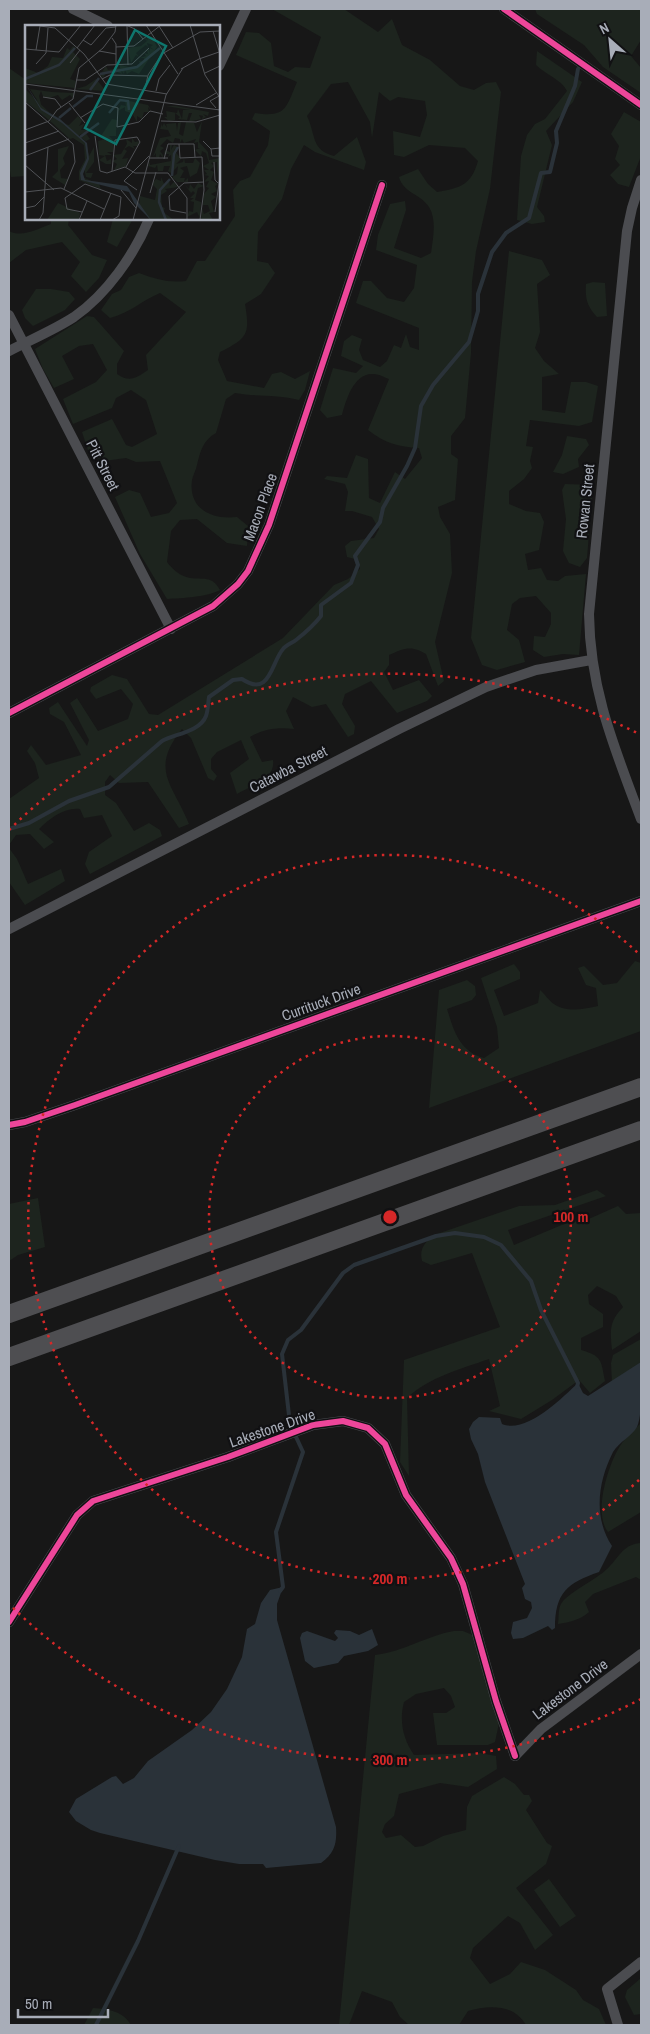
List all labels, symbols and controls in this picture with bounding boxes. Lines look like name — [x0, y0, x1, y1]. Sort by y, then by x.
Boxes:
north arrow — [585, 15, 635, 65]
text: N — [596, 19, 612, 38]
inset map — [25, 25, 220, 220]
street label: Pitt Street — [81, 436, 125, 495]
street label: Rowan Street — [571, 462, 599, 539]
street label: Macon Place — [238, 470, 282, 544]
street label: Catawba Street — [245, 740, 331, 798]
street label: Currituck Drive — [279, 978, 364, 1026]
text: 100 m — [554, 1206, 588, 1227]
centre of rings — [381, 1208, 399, 1226]
street label: Lakestone Drive — [226, 1403, 318, 1453]
text: 200 m — [373, 1568, 407, 1589]
street label: Lakestone Drive — [528, 1654, 612, 1724]
text: 300 m — [373, 1749, 407, 1770]
scale bar — [18, 1986, 108, 2018]
text: 50 m — [25, 1993, 52, 2014]

